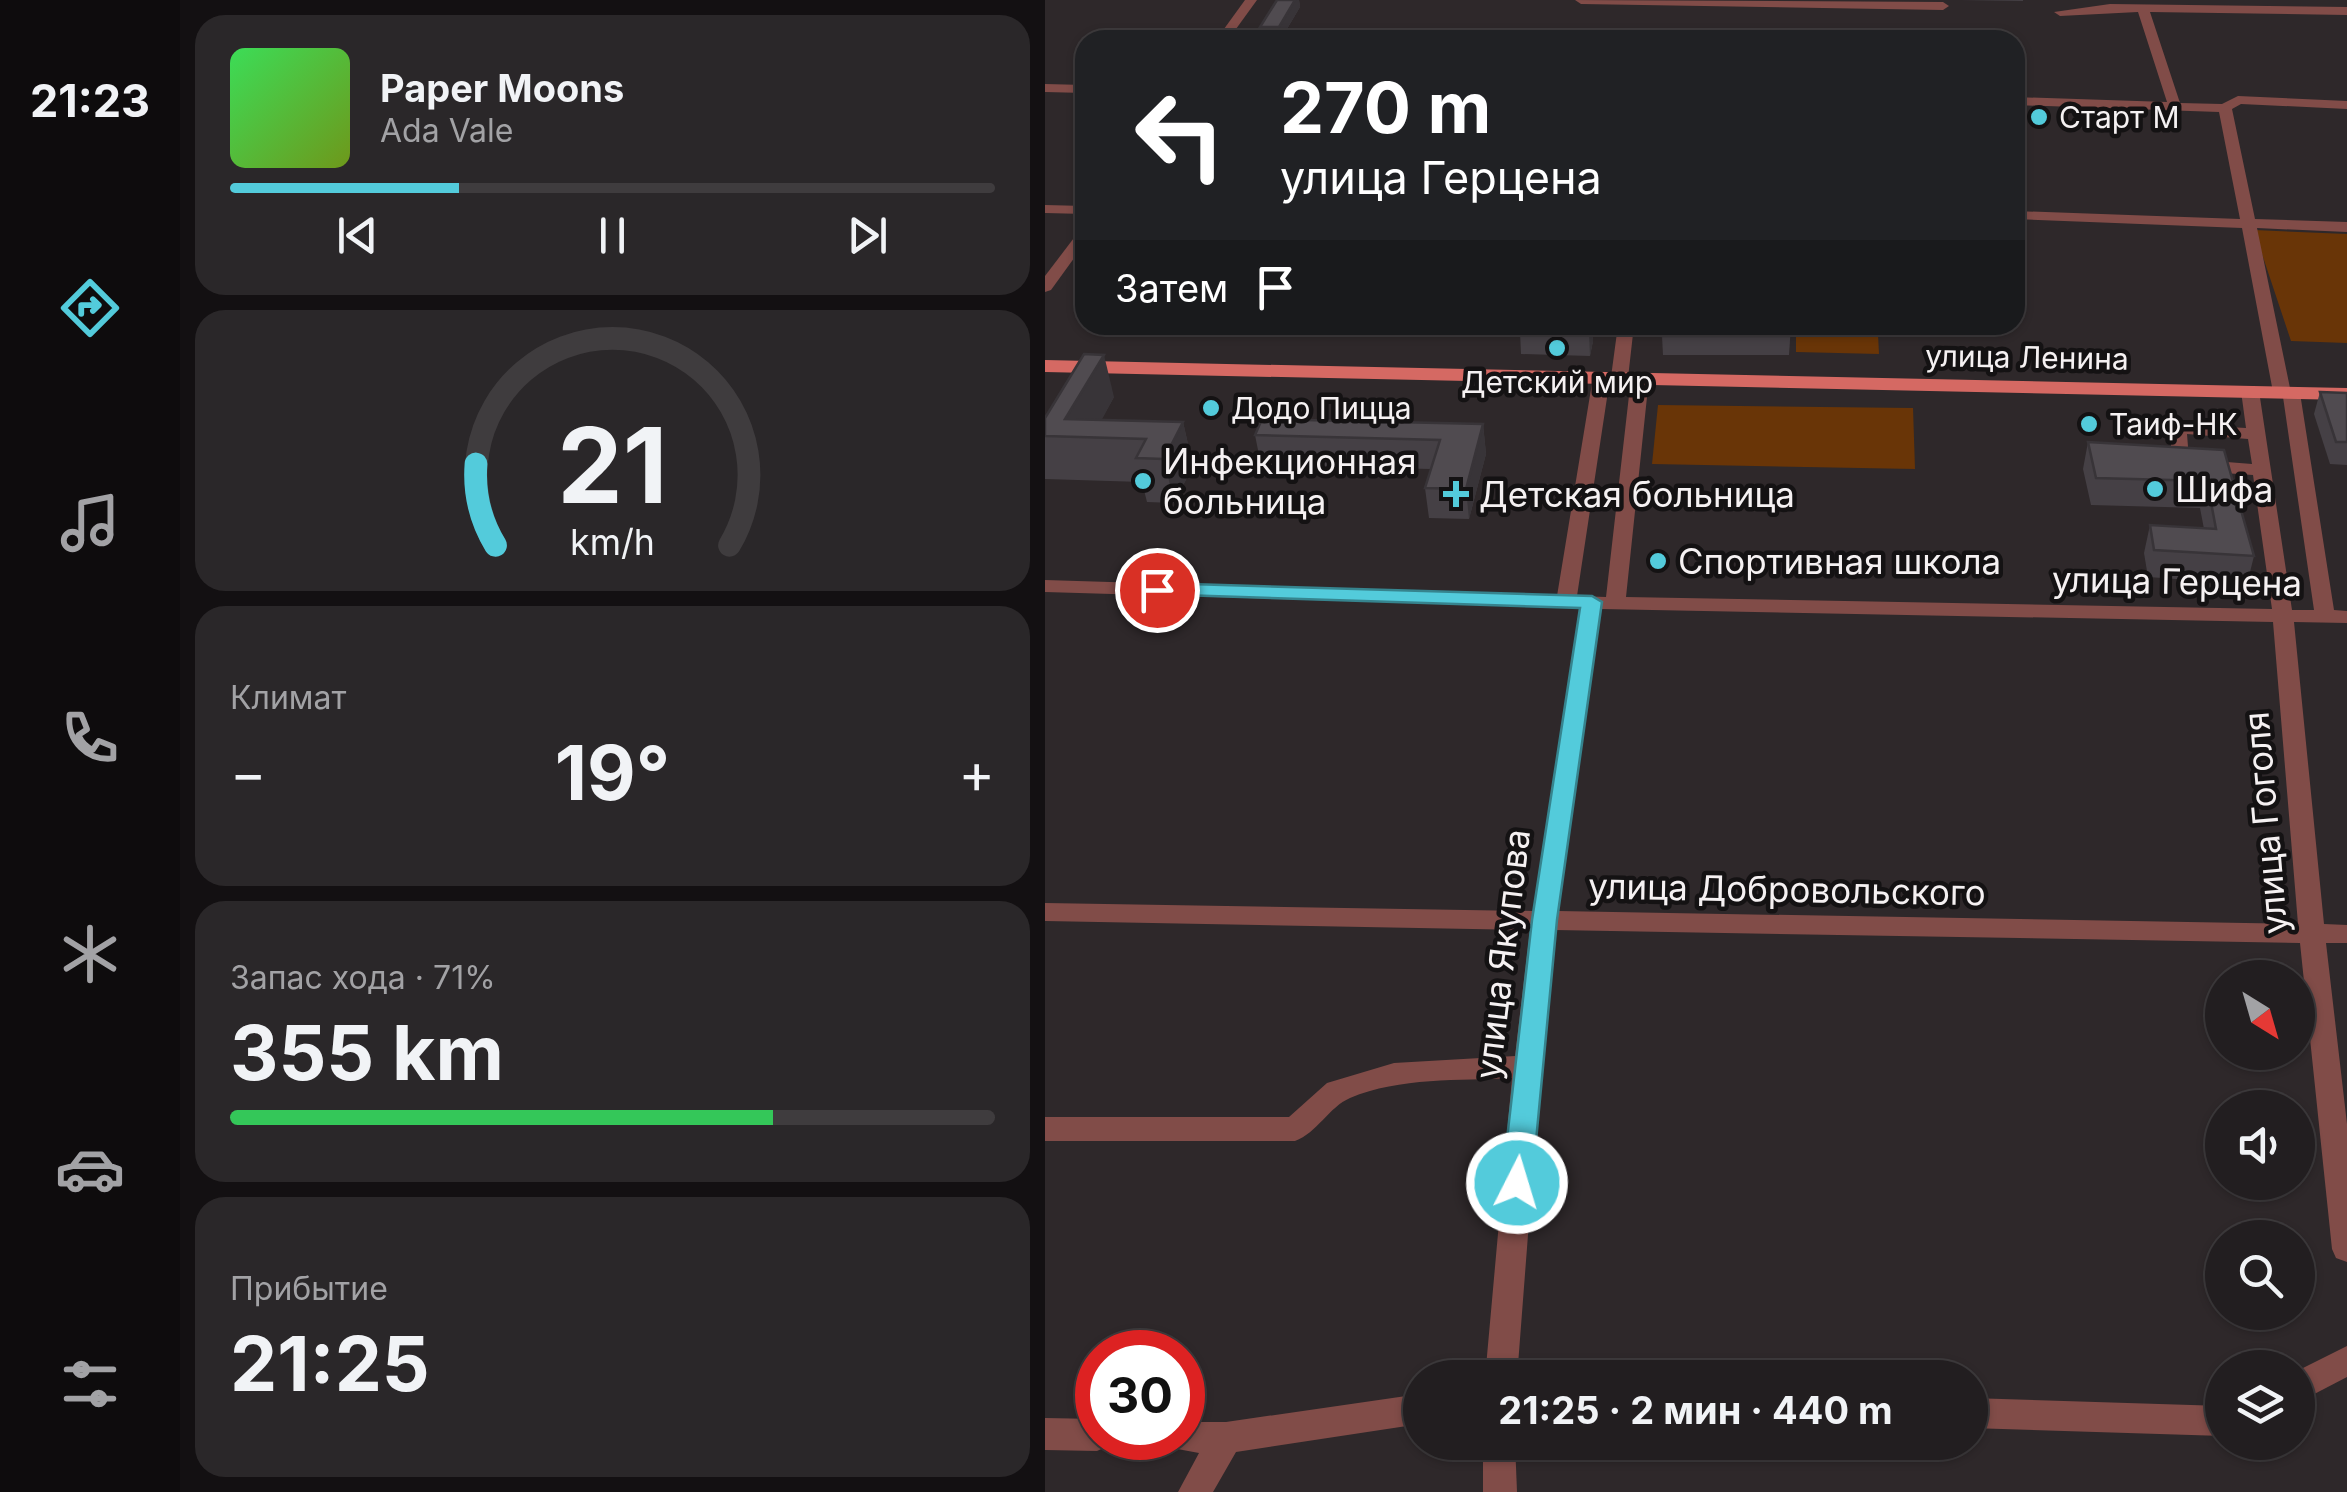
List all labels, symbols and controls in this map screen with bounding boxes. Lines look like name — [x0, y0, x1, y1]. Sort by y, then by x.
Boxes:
text: Paper Moons — [380, 65, 624, 111]
text: 270 m — [1280, 65, 1491, 150]
icon: left — [1115, 70, 1245, 200]
text: 21:23 — [30, 73, 150, 128]
place label: Старт М — [2059, 99, 2180, 135]
marker: Старт М — [2028, 106, 2050, 128]
text: Ada Vale — [380, 111, 513, 150]
text: улица Герцена — [1280, 150, 1602, 205]
icon: previous — [330, 208, 385, 263]
icon: pause — [585, 208, 640, 263]
icon: next — [840, 208, 895, 263]
icon: arrive — [1248, 260, 1303, 315]
text: Затем — [1115, 265, 1228, 311]
icon: directions — [55, 273, 125, 343]
marker: Детский мир — [1546, 337, 1568, 359]
street label: улица Ленина — [1925, 337, 2129, 377]
place label: Детский мир — [1461, 364, 1653, 400]
place label: Додо Пицца — [1231, 390, 1412, 426]
marker: Додо Пицца — [1200, 397, 1222, 419]
text: 21 — [557, 402, 668, 528]
place label: Таиф-НК — [2109, 406, 2238, 442]
marker: Таиф-НК — [2078, 413, 2100, 435]
place label: Инфекционная больница — [1163, 440, 1417, 522]
place label: Шифа — [2175, 468, 2273, 510]
marker: Инфекционная больница — [1132, 470, 1154, 492]
place label: Детская больница — [1479, 473, 1795, 515]
marker: Шифа — [2144, 478, 2166, 500]
marker: Детская больница — [1443, 481, 1469, 507]
icon: music — [55, 488, 125, 558]
text: km/h — [570, 520, 655, 564]
place label: Спортивная школа — [1678, 540, 2001, 582]
pin — [1115, 548, 1200, 633]
marker: Спортивная школа — [1647, 550, 1669, 572]
street label: улица Герцена — [2051, 558, 2303, 604]
icon: arrive — [1130, 563, 1185, 618]
text: Климат — [230, 678, 346, 717]
icon: phone — [55, 703, 125, 773]
street label: улица Гоголя — [2234, 710, 2296, 936]
text: 19° — [555, 727, 670, 818]
text: − — [230, 740, 266, 806]
text: + — [959, 740, 995, 806]
street label: улица Якупова — [1466, 827, 1538, 1081]
street label: улица Добровольского — [1588, 865, 1986, 913]
icon: climate — [55, 919, 125, 989]
text: Запас хода · 71% — [230, 958, 496, 997]
north arrow — [2205, 960, 2315, 1070]
map controls — [2205, 960, 2315, 1460]
text: 355 km — [230, 1007, 504, 1098]
button: sound — [2205, 1090, 2315, 1200]
position arrow — [1465, 1131, 1569, 1235]
icon: car — [55, 1134, 125, 1204]
button: search — [2205, 1220, 2315, 1330]
text: Прибытие — [230, 1269, 388, 1308]
text: 21:25 — [230, 1318, 430, 1409]
speed limit sign: 30 — [1075, 1330, 1205, 1460]
icon: filters — [55, 1349, 125, 1419]
button: layers — [2205, 1350, 2315, 1460]
text: 21:25 · 2 мин · 440 m — [1498, 1387, 1893, 1433]

